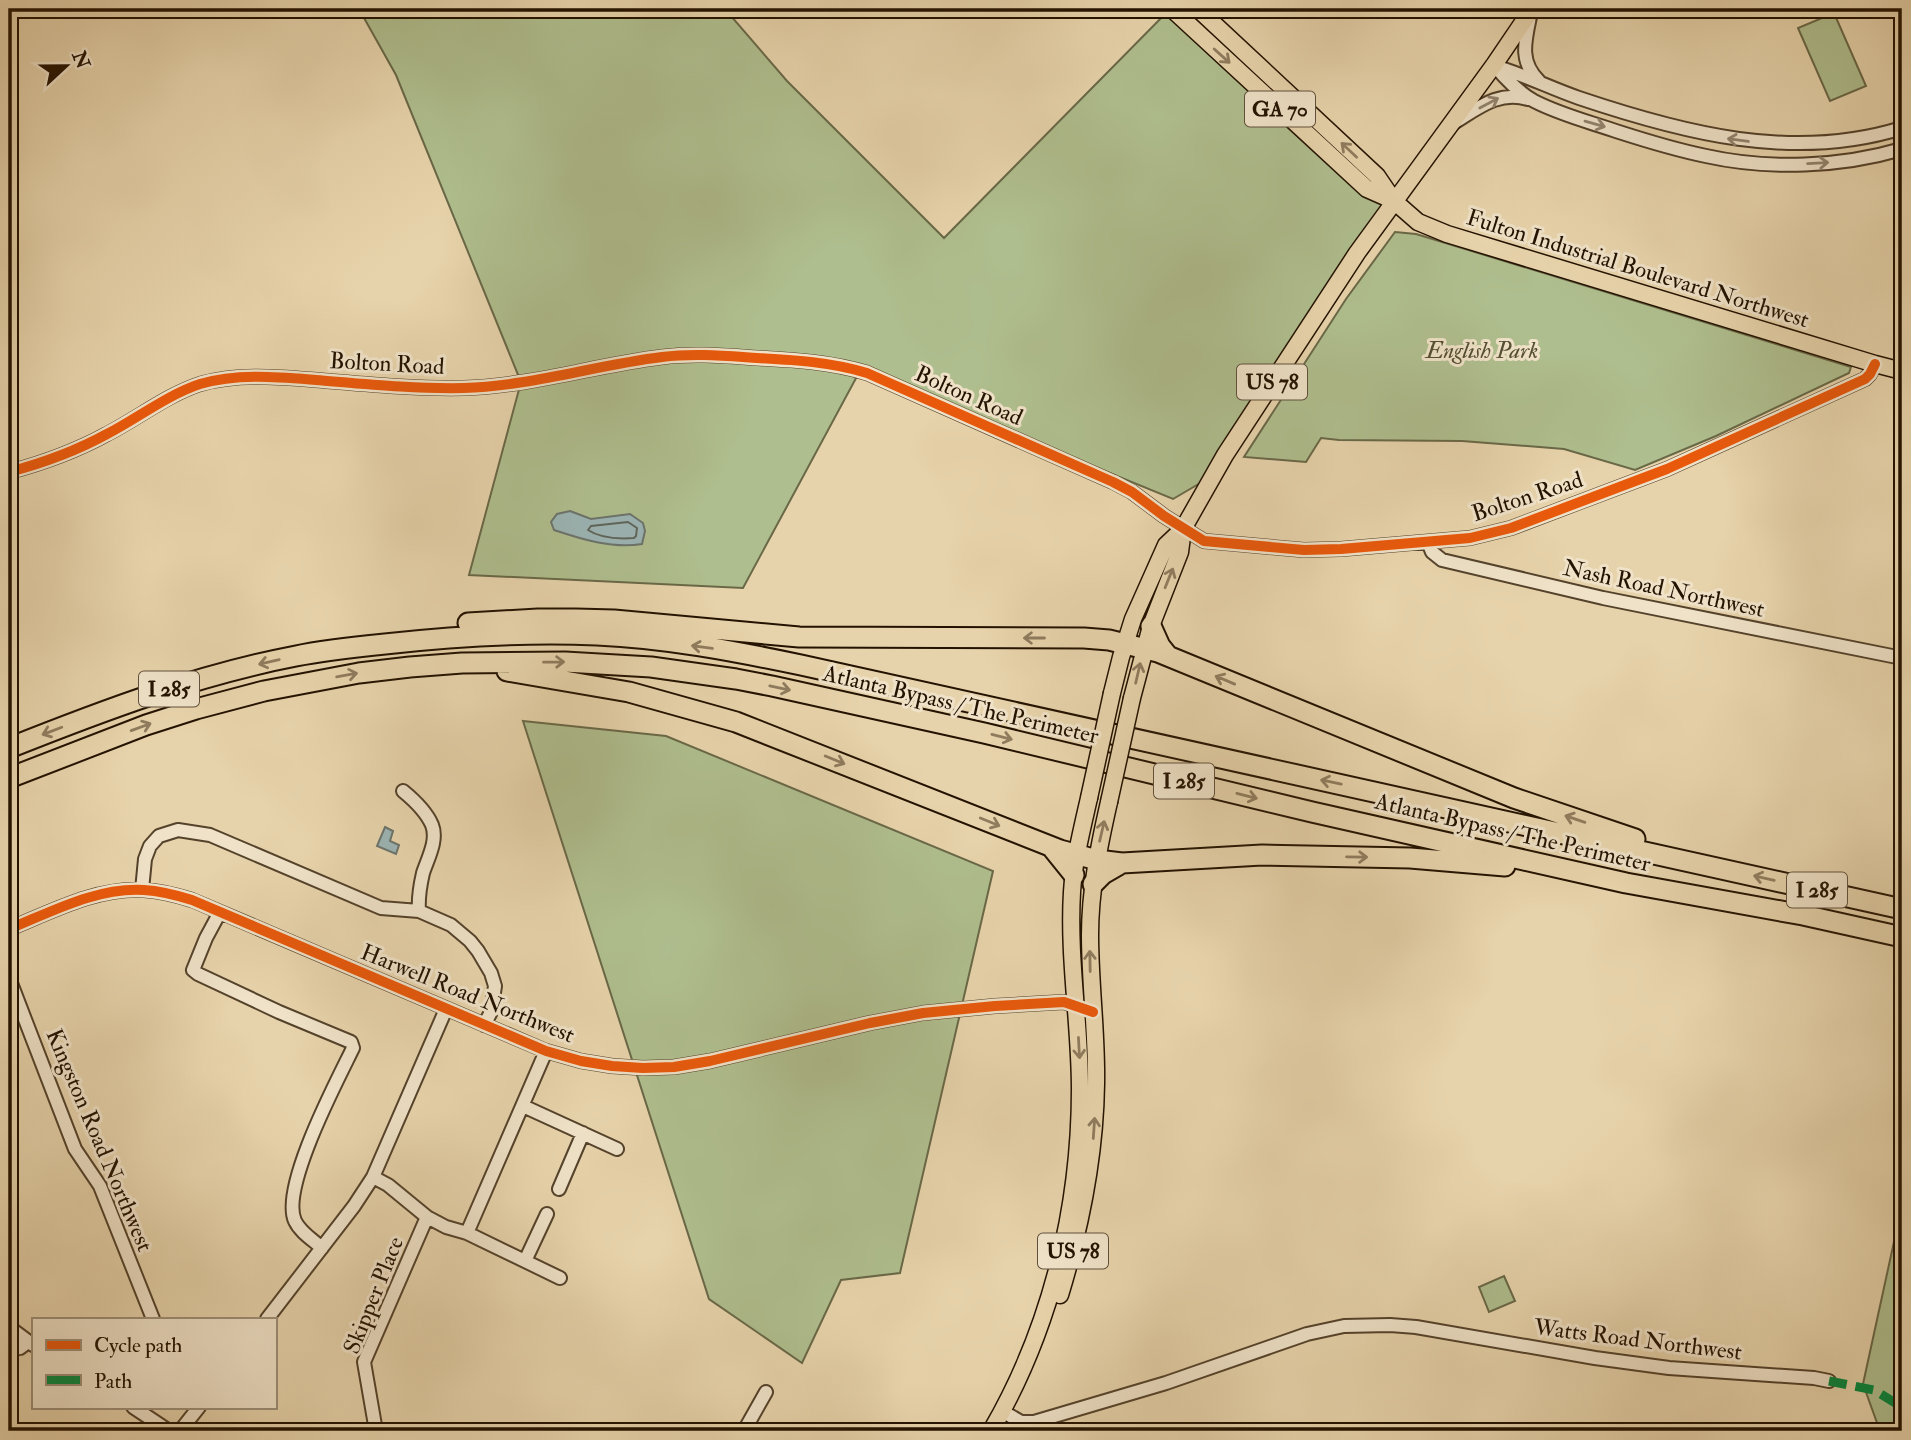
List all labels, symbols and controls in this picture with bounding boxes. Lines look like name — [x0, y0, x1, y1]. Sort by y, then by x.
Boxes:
north arrow — [32, 32, 102, 102]
text: N — [66, 47, 96, 73]
one-way arrow — [1213, 47, 1230, 64]
road number: GA 70 — [1245, 92, 1315, 126]
one-way arrow — [1479, 95, 1499, 109]
one-way arrow — [1584, 119, 1606, 132]
one-way arrow — [1727, 133, 1750, 146]
one-way arrow — [1341, 142, 1358, 159]
one-way arrow — [1806, 156, 1829, 169]
street label: Fulton Industrial Boulevard Northwest — [1463, 203, 1813, 334]
park label: English Park — [1424, 336, 1538, 365]
street label: Bolton Road — [329, 346, 445, 381]
street label: Bolton Road — [910, 359, 1027, 432]
road number: US 78 — [1237, 364, 1307, 400]
street label: Bolton Road — [1468, 465, 1586, 528]
street label: Nash Road Northwest — [1561, 553, 1767, 624]
one-way arrow — [1163, 568, 1176, 589]
one-way arrow — [1023, 631, 1046, 645]
one-way arrow — [691, 640, 713, 653]
one-way arrow — [543, 655, 566, 669]
one-way arrow — [258, 656, 281, 669]
street label: Atlanta Bypass / The Perimeter — [819, 658, 1102, 751]
one-way arrow — [1131, 662, 1145, 685]
one-way arrow — [335, 668, 358, 681]
road number: I 285 — [139, 672, 199, 706]
one-way arrow — [1214, 673, 1236, 686]
one-way arrow — [768, 682, 791, 695]
one-way arrow — [130, 720, 152, 732]
one-way arrow — [42, 725, 64, 738]
one-way arrow — [990, 731, 1013, 744]
one-way arrow — [823, 755, 845, 768]
road number: I 285 — [1154, 764, 1214, 798]
one-way arrow — [1320, 775, 1343, 789]
street label: Atlanta Bypass / The Perimeter — [1371, 786, 1654, 879]
one-way arrow — [1235, 790, 1258, 803]
one-way arrow — [1564, 811, 1586, 824]
one-way arrow — [979, 817, 1000, 830]
one-way arrow — [1096, 820, 1110, 843]
one-way arrow — [1345, 850, 1368, 864]
one-way arrow — [1753, 871, 1776, 885]
road number: I 285 — [1787, 872, 1847, 908]
street label: Harwell Road Northwest — [357, 937, 579, 1050]
one-way arrow — [1084, 950, 1097, 973]
street label: Kingston Road Northwest — [39, 1024, 160, 1256]
one-way arrow — [1072, 1036, 1085, 1059]
one-way arrow — [1088, 1118, 1101, 1140]
street label: Skipper Place — [337, 1232, 411, 1358]
road number: US 78 — [1038, 1234, 1108, 1268]
street label: Watts Road Northwest — [1531, 1312, 1744, 1367]
legend — [32, 1318, 276, 1408]
text: Cycle path — [94, 1332, 182, 1359]
text: Path — [94, 1368, 132, 1395]

